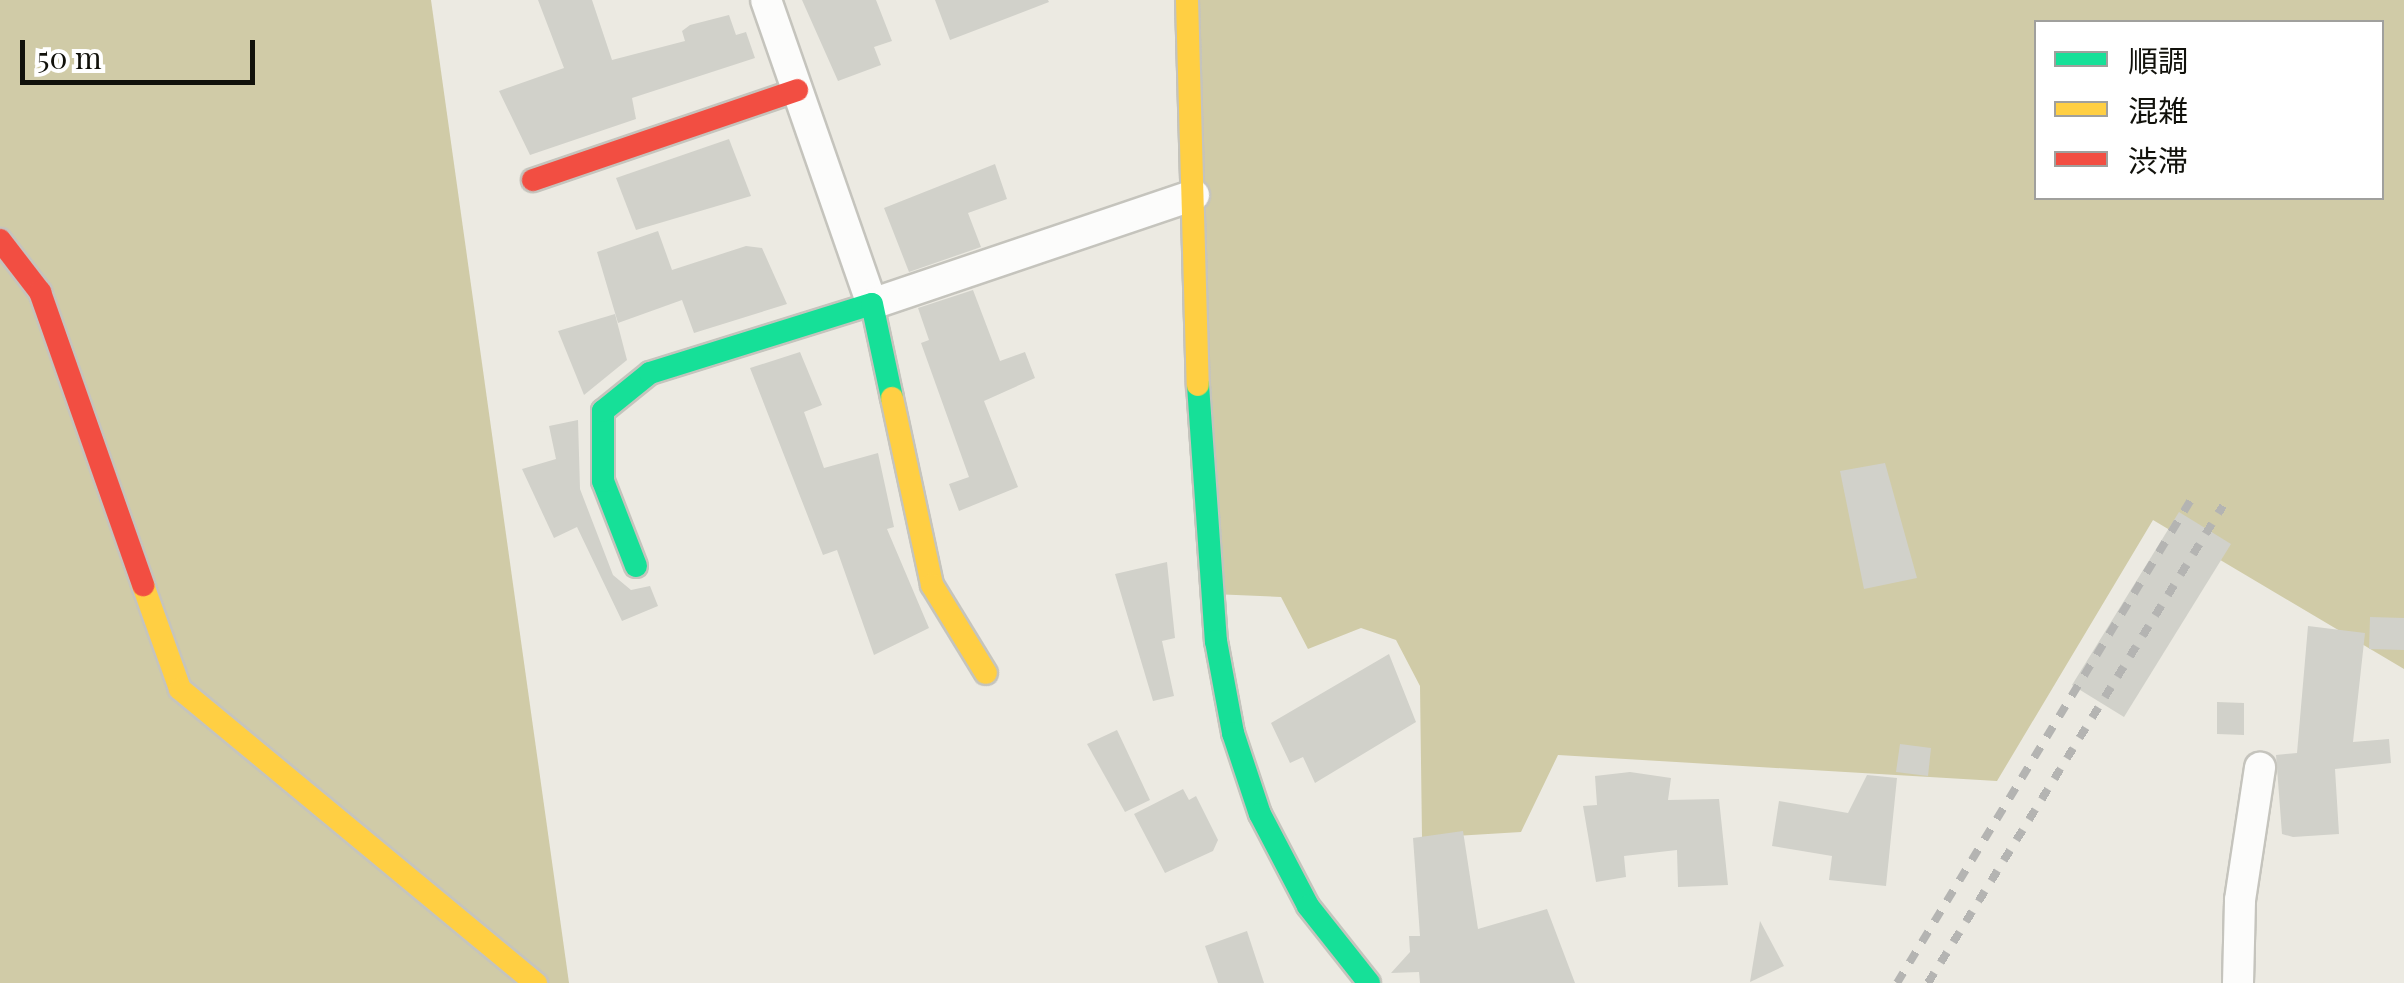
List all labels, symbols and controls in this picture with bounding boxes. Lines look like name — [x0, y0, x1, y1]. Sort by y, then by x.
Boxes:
scale bar — [25, 20, 260, 82]
legend — [2034, 20, 2384, 200]
text: 50 m — [37, 37, 102, 77]
text: 順調 — [2128, 40, 2188, 80]
text: 混雑 — [2128, 90, 2188, 130]
text: 渋滞 — [2128, 140, 2188, 180]

